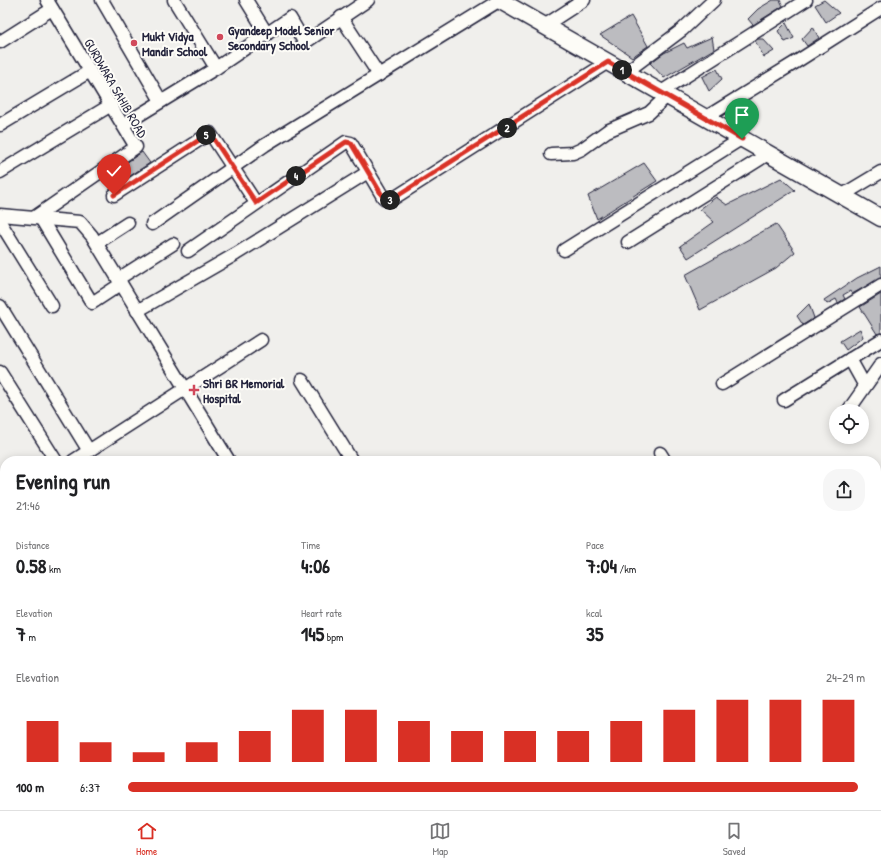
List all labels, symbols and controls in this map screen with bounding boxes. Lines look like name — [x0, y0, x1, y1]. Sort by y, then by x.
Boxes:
place label: Gyandeep Model Senior Secondary School — [228, 21, 336, 55]
place label: Mukt Vidya Mandir School — [142, 27, 208, 60]
marker: Gyandeep Model Senior Secondary School — [215, 32, 225, 42]
street label: GURDWARA SAHIB ROAD — [80, 35, 152, 142]
marker: Mukt Vidya Mandir School — [129, 38, 139, 48]
pin: 1 — [612, 60, 632, 80]
text: 1 — [620, 63, 624, 77]
pin — [725, 98, 759, 139]
icon: arrive — [731, 104, 753, 126]
pin: 2 — [497, 118, 517, 138]
text: 2 — [504, 121, 510, 135]
pin: 5 — [196, 125, 216, 145]
text: 5 — [204, 128, 208, 142]
pin — [97, 154, 131, 195]
icon: check — [103, 160, 125, 182]
pin: 4 — [286, 166, 306, 186]
text: 4 — [294, 169, 298, 183]
pin: 3 — [380, 190, 400, 210]
text: 3 — [388, 193, 392, 207]
place label: Shri BR Memorial Hospital — [203, 374, 285, 408]
marker: Shri BR Memorial Hospital — [188, 384, 200, 396]
map controls — [829, 404, 869, 444]
button: locate — [829, 404, 869, 444]
text: Evening run — [16, 466, 110, 496]
button: share — [823, 469, 865, 511]
text: 21:46 — [16, 496, 40, 514]
text: Distance — [16, 538, 50, 552]
text: Time — [301, 538, 320, 552]
text: Pace — [586, 538, 604, 552]
text: 0.58 — [16, 552, 46, 579]
text: 4:06 — [301, 552, 330, 579]
text: 7:04 — [586, 552, 617, 579]
text: km — [46, 562, 61, 576]
text: /km — [617, 562, 636, 576]
text: Elevation — [16, 606, 53, 620]
text: Heart rate — [301, 606, 342, 620]
text: kcal — [586, 606, 602, 620]
text: 7 — [16, 620, 26, 647]
text: 145 — [301, 620, 324, 647]
text: 35 — [586, 620, 603, 647]
text: m — [26, 630, 36, 644]
text: bpm — [324, 630, 343, 644]
text: Elevation — [16, 668, 59, 686]
text: 24–29 m — [826, 668, 865, 686]
text: 100 m — [16, 778, 44, 796]
text: 6:37 — [80, 778, 100, 796]
tab: Home — [136, 820, 158, 858]
tab: Map — [429, 820, 451, 858]
tab: Saved — [723, 820, 745, 858]

